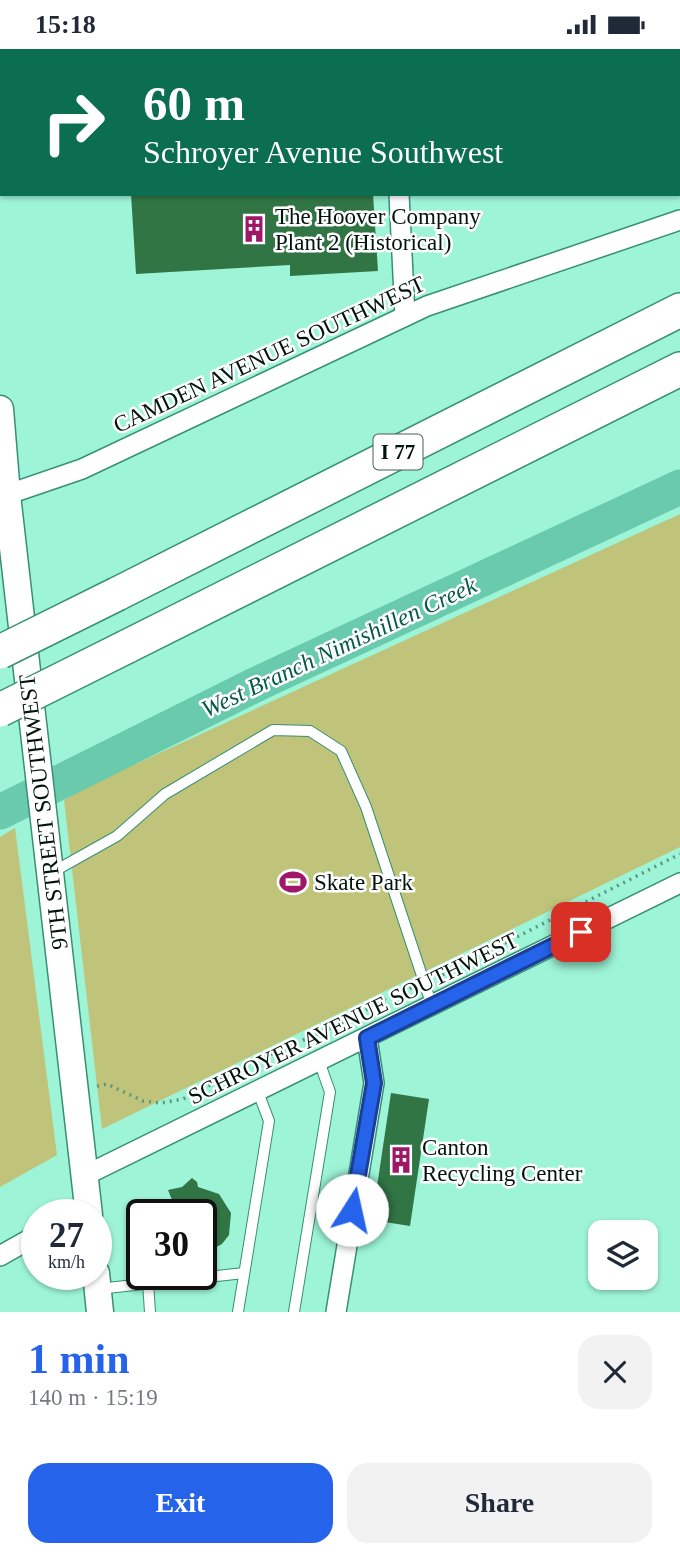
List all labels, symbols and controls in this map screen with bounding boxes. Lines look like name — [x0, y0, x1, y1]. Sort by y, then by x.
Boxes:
text: 15:18 — [35, 10, 96, 39]
text: 60 m — [143, 76, 245, 131]
icon: right — [28, 77, 119, 168]
text: Schroyer Avenue Southwest — [143, 134, 503, 170]
place label: The Hoover Company Plant 2 (Historical) — [275, 204, 481, 255]
building icon: The Hoover Company Plant 2 (Historical) — [239, 214, 269, 244]
street label: CAMDEN AVENUE SOUTHWEST — [110, 271, 429, 438]
road number: I 77 — [374, 435, 422, 469]
water label: West Branch Nimishillen Creek — [197, 572, 481, 722]
street label: 9TH STREET SOUTHWEST — [14, 673, 73, 951]
sports icon: Skate Park — [278, 867, 308, 897]
place label: Skate Park — [314, 870, 414, 895]
pin — [551, 902, 611, 962]
icon: arrive — [562, 913, 600, 951]
street label: SCHROYER AVENUE SOUTHWEST — [184, 927, 522, 1109]
place label: Canton Recycling Center — [422, 1135, 583, 1186]
building icon: Canton Recycling Center — [386, 1145, 416, 1175]
position arrow — [315, 1173, 389, 1247]
speed limit sign: 30 — [126, 1199, 217, 1290]
text: 27 — [49, 1216, 84, 1255]
map controls — [588, 1220, 658, 1290]
button: layers — [588, 1220, 658, 1290]
text: km/h — [48, 1252, 85, 1272]
button: close — [578, 1335, 652, 1409]
text: 1 min — [28, 1336, 130, 1382]
text: 140 m · 15:19 — [28, 1385, 158, 1410]
button: Exit — [28, 1463, 333, 1543]
button: Share — [347, 1463, 652, 1543]

